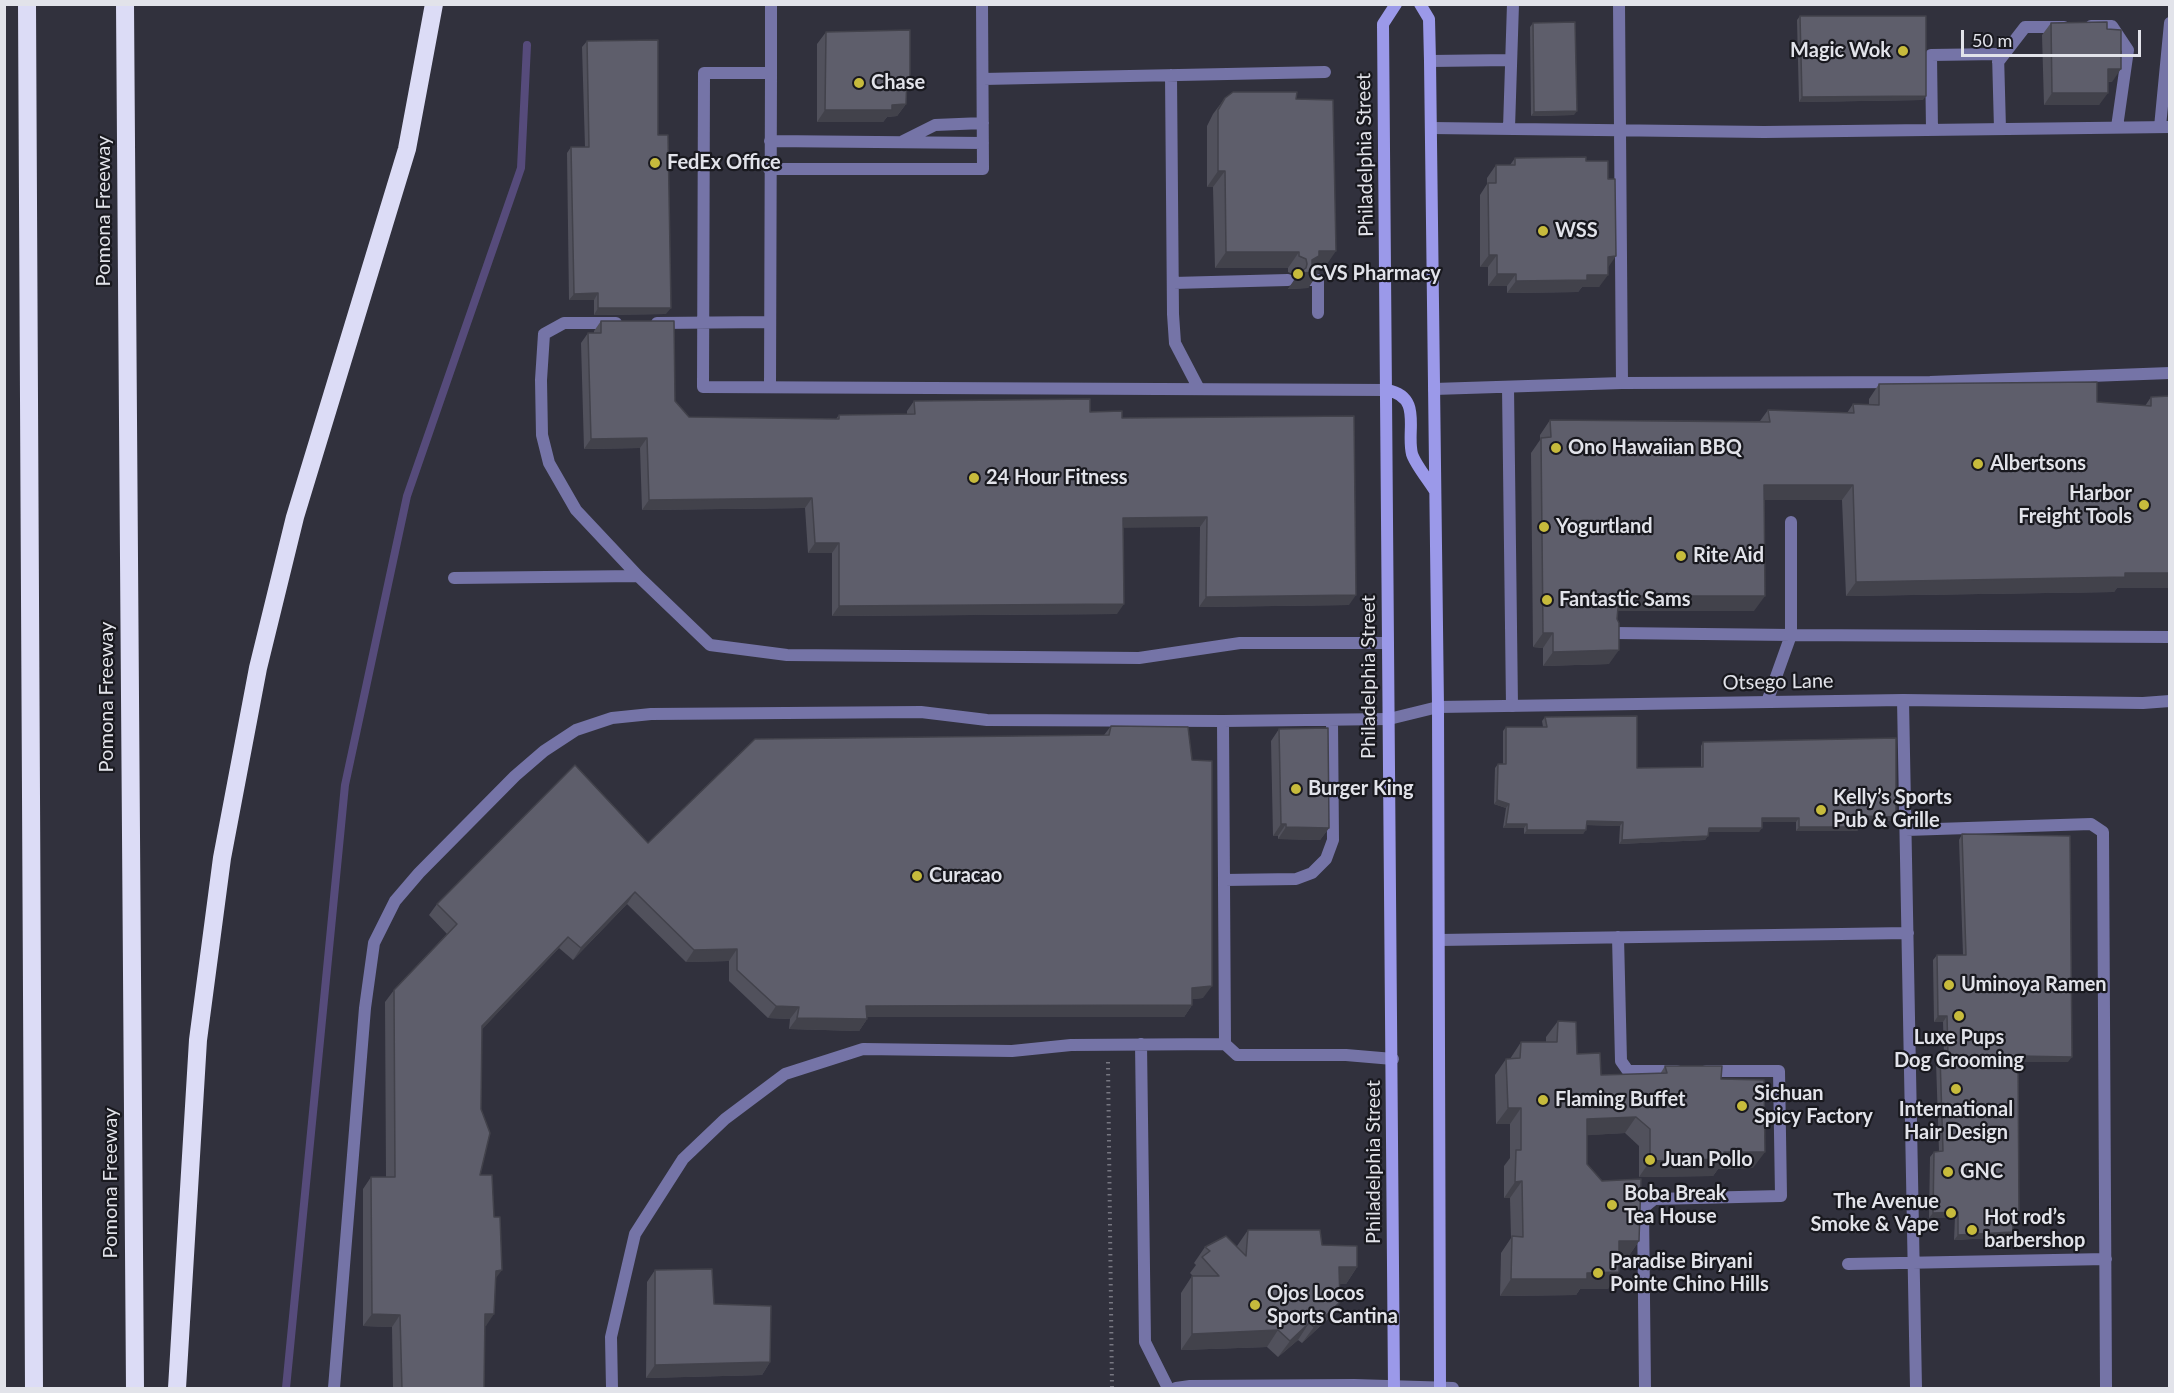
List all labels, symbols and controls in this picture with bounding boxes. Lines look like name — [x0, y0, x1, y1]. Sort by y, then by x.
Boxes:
scale bar — [1964, 18, 2144, 56]
text: 50 m — [1972, 29, 2012, 51]
place label: Magic Wok — [1790, 39, 1891, 63]
marker: Magic Wok — [1896, 44, 1910, 58]
place label: Chase — [871, 71, 925, 95]
street label: Philadelphia Street — [1352, 73, 1378, 237]
marker: Chase — [852, 76, 866, 90]
street label: Pomona Freeway — [92, 136, 116, 286]
place label: FedEx Office — [667, 151, 781, 175]
marker: FedEx Office — [648, 156, 662, 170]
place label: WSS — [1555, 219, 1598, 243]
marker: WSS — [1536, 224, 1550, 238]
place label: CVS Pharmacy — [1310, 262, 1441, 286]
marker: CVS Pharmacy — [1291, 267, 1305, 281]
place label: Ono Hawaiian BBQ — [1568, 436, 1742, 460]
marker: Ono Hawaiian BBQ — [1549, 441, 1563, 455]
place label: Albertsons — [1990, 452, 2086, 476]
marker: Albertsons — [1971, 457, 1985, 471]
place label: 24 Hour Fitness — [986, 466, 1128, 490]
marker: 24 Hour Fitness — [967, 471, 981, 485]
place label: Harbor Freight Tools — [2018, 482, 2132, 529]
marker: Harbor Freight Tools — [2137, 498, 2151, 512]
place label: Yogurtland — [1556, 515, 1653, 539]
marker: Yogurtland — [1537, 520, 1551, 534]
place label: Rite Aid — [1693, 544, 1764, 568]
marker: Rite Aid — [1674, 549, 1688, 563]
place label: Fantastic Sams — [1559, 588, 1691, 612]
marker: Fantastic Sams — [1540, 593, 1554, 607]
street label: Philadelphia Street — [1357, 595, 1381, 759]
street label: Pomona Freeway — [95, 622, 119, 772]
street label: Otsego Lane — [1722, 669, 1834, 695]
place label: Burger King — [1308, 777, 1414, 801]
marker: Burger King — [1289, 782, 1303, 796]
place label: Kelly’s Sports Pub & Grille — [1833, 786, 1952, 833]
marker: Kelly’s Sports Pub & Grille — [1814, 803, 1828, 817]
place label: Curacao — [929, 864, 1002, 888]
marker: Curacao — [910, 869, 924, 883]
place label: Uminoya Ramen — [1961, 973, 2107, 997]
marker: Uminoya Ramen — [1942, 978, 1956, 992]
marker: Luxe Pups Dog Grooming — [1952, 1009, 1966, 1023]
place label: Luxe Pups Dog Grooming — [1894, 1026, 2024, 1073]
street label: Philadelphia Street — [1362, 1080, 1386, 1244]
place label: Sichuan Spicy Factory — [1754, 1082, 1873, 1129]
marker: International Hair Design — [1949, 1082, 1963, 1096]
place label: Flaming Buffet — [1555, 1088, 1685, 1112]
marker: Flaming Buffet — [1536, 1093, 1550, 1107]
place label: International Hair Design — [1899, 1098, 2013, 1145]
marker: Sichuan Spicy Factory — [1735, 1099, 1749, 1113]
street label: Pomona Freeway — [99, 1108, 123, 1258]
place label: Juan Pollo — [1662, 1148, 1753, 1172]
marker: Juan Pollo — [1643, 1153, 1657, 1167]
place label: GNC — [1960, 1160, 2003, 1184]
marker: GNC — [1941, 1165, 1955, 1179]
place label: Boba Break Tea House — [1624, 1182, 1727, 1229]
place label: The Avenue Smoke & Vape — [1810, 1190, 1939, 1237]
marker: Boba Break Tea House — [1605, 1198, 1619, 1212]
marker: The Avenue Smoke & Vape — [1944, 1206, 1958, 1220]
place label: Hot rod’s barbershop — [1984, 1206, 2085, 1253]
marker: Hot rod’s barbershop — [1965, 1223, 1979, 1237]
place label: Paradise Biryani Pointe Chino Hills — [1610, 1250, 1769, 1297]
marker: Paradise Biryani Pointe Chino Hills — [1591, 1266, 1605, 1280]
place label: Ojos Locos Sports Cantina — [1267, 1282, 1398, 1329]
marker: Ojos Locos Sports Cantina — [1248, 1298, 1262, 1312]

